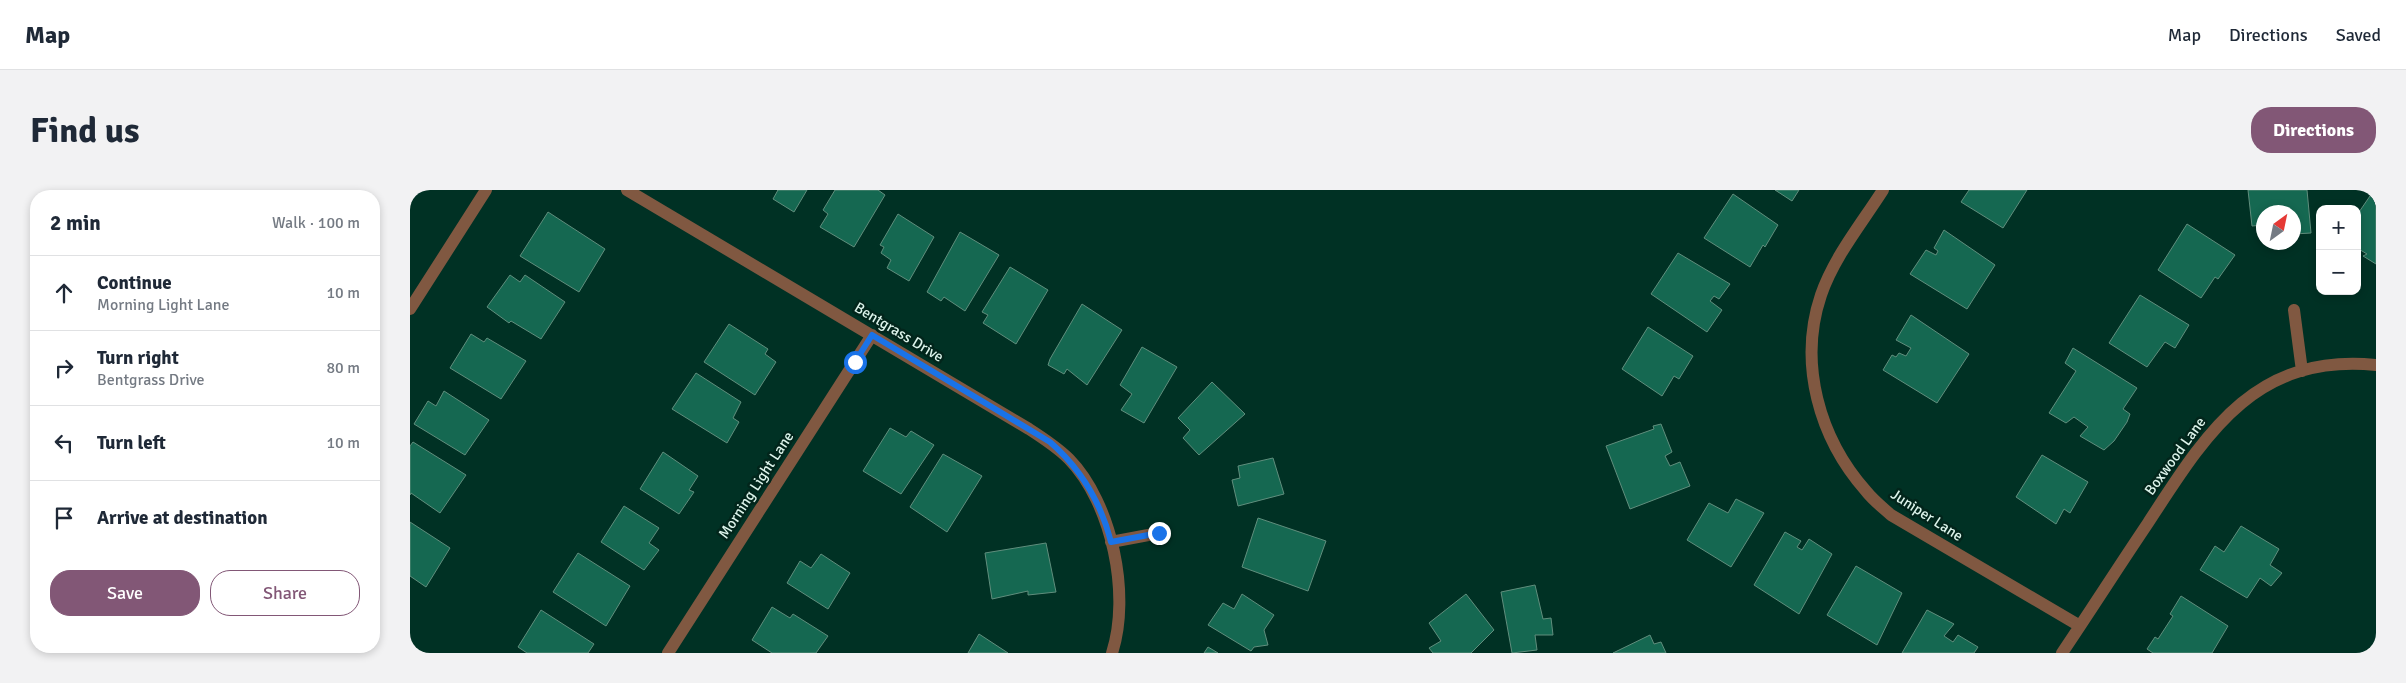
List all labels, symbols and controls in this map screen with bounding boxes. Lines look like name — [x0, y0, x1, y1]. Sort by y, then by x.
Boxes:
text: Map — [25, 20, 70, 50]
text: Map — [2168, 24, 2201, 46]
text: Directions — [2229, 24, 2308, 46]
text: Saved — [2336, 24, 2381, 46]
button: Directions — [2251, 107, 2376, 153]
text: Find us — [30, 109, 140, 152]
north arrow — [2256, 205, 2301, 250]
map controls — [2316, 205, 2361, 295]
button: + — [2316, 205, 2361, 250]
text: 2 min — [50, 210, 101, 236]
text: Walk · 100 m — [272, 213, 360, 233]
button: − — [2316, 250, 2361, 295]
text: Continue — [97, 271, 172, 295]
icon: ahead — [50, 279, 78, 307]
text: 10 m — [326, 283, 360, 303]
text: Morning Light Lane — [97, 295, 230, 315]
street label: Bentgrass Drive — [851, 298, 947, 366]
text: Turn right — [97, 346, 179, 370]
route start — [844, 351, 867, 374]
icon: right — [50, 354, 78, 382]
text: 80 m — [326, 358, 360, 378]
text: Bentgrass Drive — [97, 370, 205, 390]
street label: Boxwood Lane — [2141, 413, 2209, 499]
street label: Morning Light Lane — [715, 428, 797, 542]
icon: left — [50, 429, 78, 457]
text: Turn left — [97, 431, 166, 455]
text: 10 m — [326, 433, 360, 453]
street label: Juniper Lane — [1888, 485, 1966, 545]
icon: arrive — [50, 504, 78, 532]
text: Arrive at destination — [97, 506, 268, 530]
route end — [1148, 522, 1171, 545]
button: Save — [50, 570, 200, 616]
button: Share — [210, 570, 360, 616]

